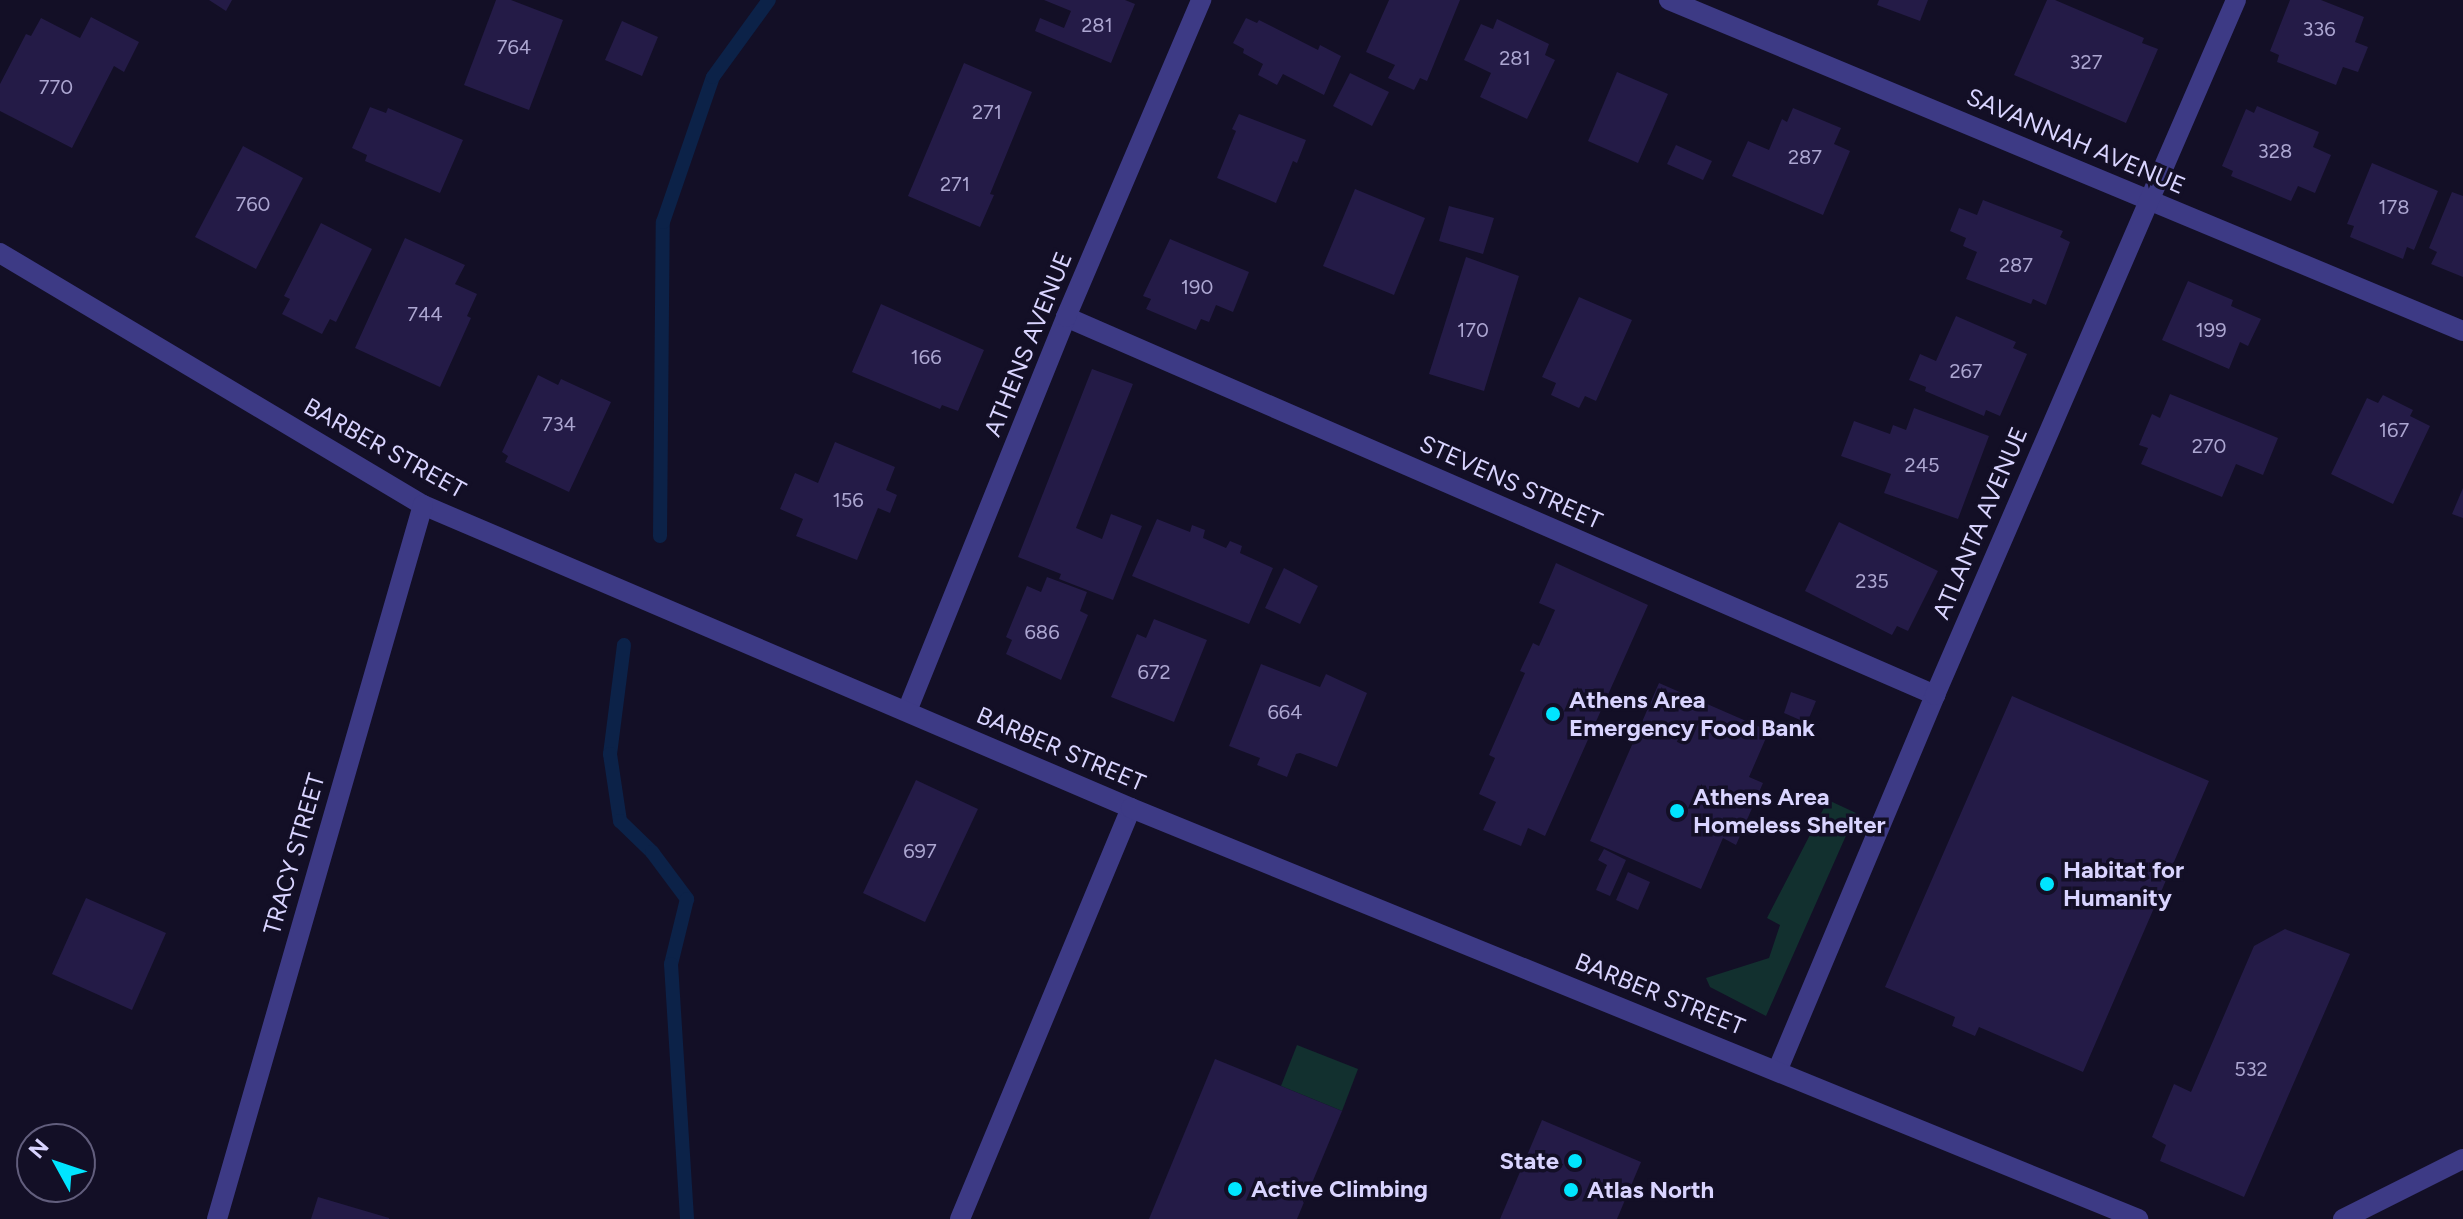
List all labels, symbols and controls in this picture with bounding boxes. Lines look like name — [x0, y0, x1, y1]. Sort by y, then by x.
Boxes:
house number: 281 — [1081, 13, 1113, 37]
house number: 336 — [2302, 17, 2336, 41]
house number: 764 — [497, 35, 531, 59]
house number: 281 — [1499, 46, 1531, 70]
house number: 327 — [2070, 50, 2102, 74]
house number: 770 — [39, 75, 73, 99]
street label: SAVANNAH AVENUE — [1962, 82, 2190, 200]
house number: 271 — [972, 100, 1002, 124]
house number: 328 — [2258, 139, 2292, 163]
house number: 287 — [1788, 145, 1822, 169]
house number: 271 — [940, 172, 970, 196]
house number: 760 — [236, 192, 270, 216]
house number: 178 — [2378, 195, 2410, 219]
street label: ATHENS AVENUE — [978, 248, 1078, 440]
house number: 287 — [1999, 253, 2033, 277]
house number: 190 — [1181, 275, 1213, 299]
house number: 744 — [407, 302, 443, 326]
house number: 170 — [1457, 318, 1489, 342]
house number: 199 — [2196, 318, 2226, 342]
house number: 166 — [911, 345, 941, 369]
house number: 267 — [1949, 359, 1983, 383]
street label: BARBER STREET — [299, 392, 471, 504]
house number: 734 — [542, 412, 576, 436]
house number: 167 — [2379, 418, 2409, 442]
street label: ATLANTA AVENUE — [1926, 423, 2034, 623]
street label: STEVENS STREET — [1415, 429, 1607, 535]
house number: 270 — [2192, 434, 2226, 458]
house number: 245 — [1904, 453, 1940, 477]
house number: 156 — [832, 488, 864, 512]
house number: 235 — [1855, 569, 1889, 593]
house number: 686 — [1025, 620, 1059, 644]
house number: 672 — [1137, 660, 1171, 684]
place label: Athens Area Emergency Food Bank — [1569, 686, 1815, 742]
street label: BARBER STREET — [972, 700, 1150, 798]
house number: 664 — [1267, 700, 1303, 724]
marker: Athens Area Emergency Food Bank — [1544, 705, 1562, 723]
street label: TRACY STREET — [257, 770, 331, 938]
place label: Athens Area Homeless Shelter — [1693, 783, 1886, 839]
marker: Athens Area Homeless Shelter — [1668, 802, 1686, 820]
house number: 697 — [903, 839, 937, 863]
place label: Habitat for Humanity — [2063, 856, 2184, 912]
marker: Habitat for Humanity — [2038, 875, 2056, 893]
street label: BARBER STREET — [1571, 947, 1749, 1041]
house number: 532 — [2234, 1057, 2268, 1081]
north arrow — [16, 1123, 96, 1203]
text: N — [23, 1133, 55, 1164]
place label: State — [1499, 1147, 1559, 1175]
marker: State — [1566, 1152, 1584, 1170]
place label: Active Climbing — [1251, 1175, 1428, 1203]
place label: Atlas North — [1587, 1176, 1714, 1204]
marker: Active Climbing — [1226, 1180, 1244, 1198]
marker: Atlas North — [1562, 1181, 1580, 1199]

